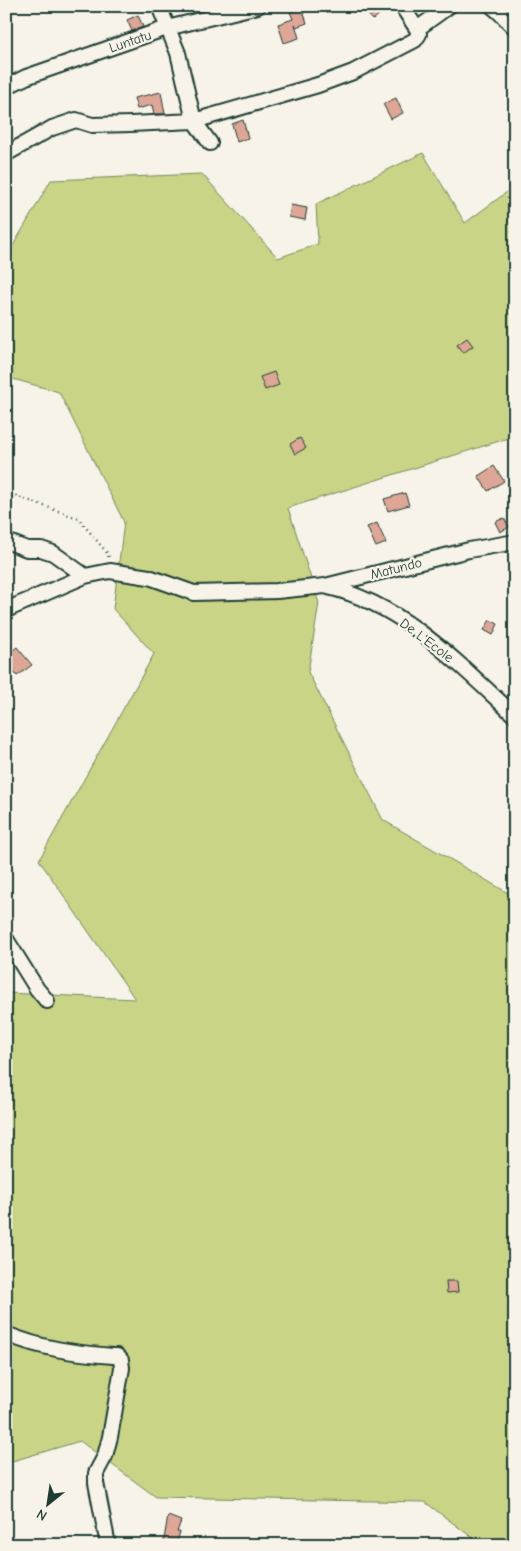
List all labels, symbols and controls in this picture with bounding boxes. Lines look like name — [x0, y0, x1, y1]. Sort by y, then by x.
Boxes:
street label: Luntatu — [107, 26, 154, 57]
street label: Matundo — [369, 554, 424, 583]
street label: De L'Ecole — [396, 615, 457, 666]
north arrow — [22, 1478, 72, 1528]
text: N — [34, 1505, 50, 1524]

